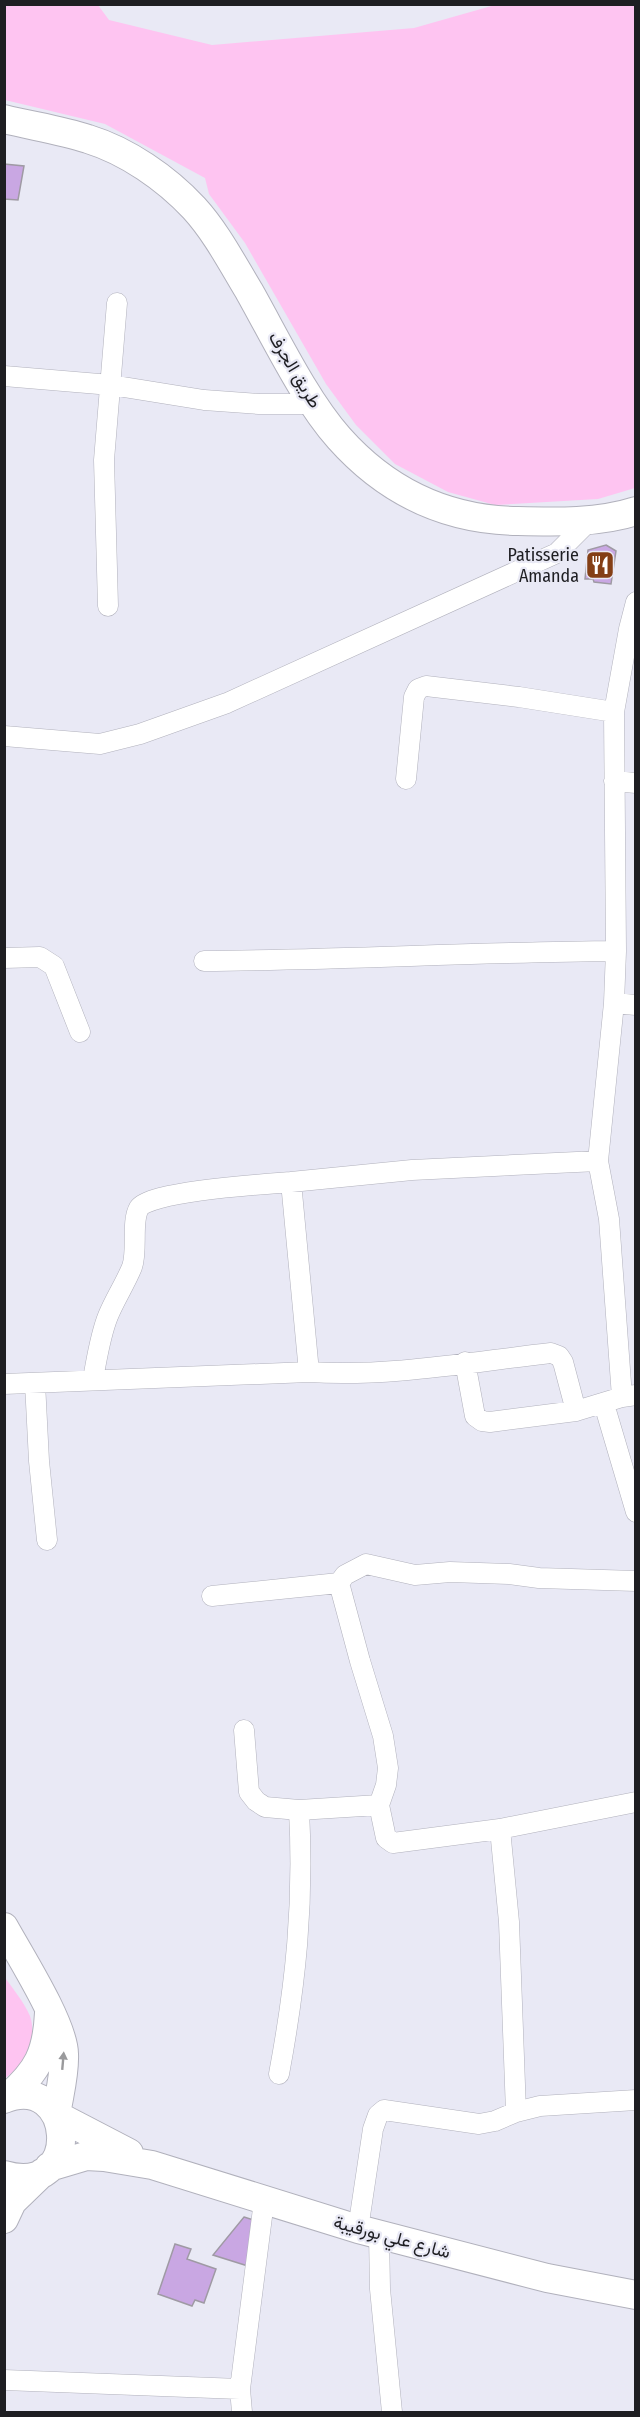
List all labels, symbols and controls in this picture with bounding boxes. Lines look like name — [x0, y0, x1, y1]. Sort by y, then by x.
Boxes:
street label: طريق الجرف — [264, 328, 326, 412]
place label: Patisserie Amanda — [507, 544, 579, 587]
restaurant icon: Patisserie Amanda — [584, 549, 616, 581]
one-way arrow — [58, 2052, 68, 2071]
street label: شارع علي بورقيبة — [330, 2211, 453, 2267]

